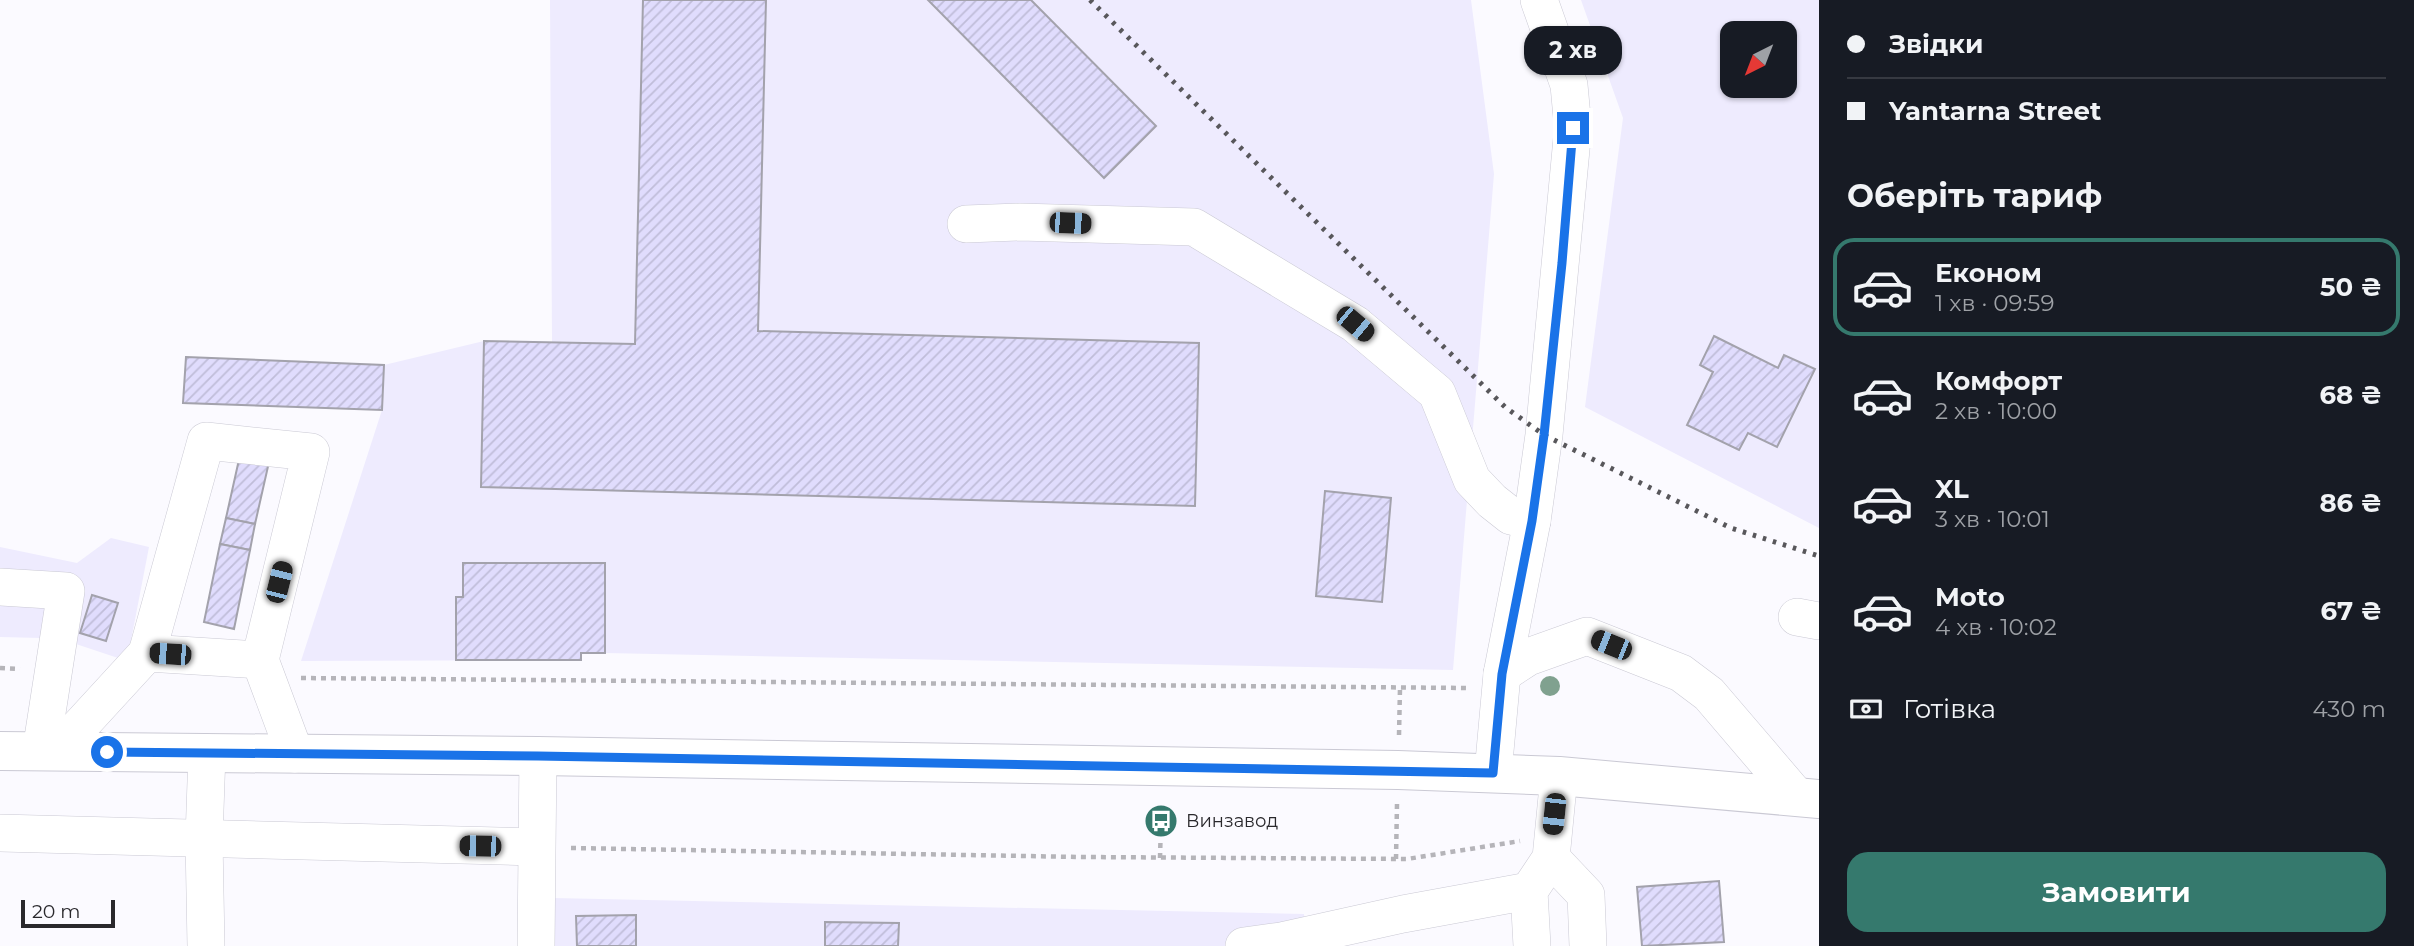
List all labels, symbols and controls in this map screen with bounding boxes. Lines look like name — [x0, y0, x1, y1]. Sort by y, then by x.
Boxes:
north arrow — [1720, 21, 1797, 98]
map controls — [1720, 21, 1797, 98]
callout: 2 хв — [1524, 26, 1622, 76]
text: Звідки — [1889, 28, 1983, 60]
text: 2 хв — [1549, 36, 1597, 64]
text: Yantarna Street — [1889, 95, 2101, 127]
route end — [1557, 112, 1589, 144]
text: Оберіть тариф — [1847, 176, 2102, 215]
car — [1049, 212, 1092, 234]
icon: car — [1851, 256, 1914, 319]
text: Економ — [1935, 257, 2042, 289]
text: 50 ₴ — [2320, 271, 2382, 303]
text: 1 хв · 09:59 — [1935, 289, 2054, 317]
car — [1333, 302, 1378, 346]
icon: car — [1851, 364, 1914, 427]
text: Комфорт — [1935, 365, 2062, 397]
text: 68 ₴ — [2319, 379, 2382, 411]
text: 2 хв · 10:00 — [1935, 397, 2057, 425]
icon: car — [1851, 472, 1914, 535]
text: XL — [1935, 473, 1969, 505]
text: 86 ₴ — [2319, 487, 2382, 519]
text: 3 хв · 10:01 — [1935, 505, 2050, 533]
car — [264, 559, 295, 605]
icon: car — [1851, 580, 1914, 643]
text: Moto — [1935, 581, 2005, 613]
text: 67 ₴ — [2321, 595, 2382, 627]
text: 4 хв · 10:02 — [1935, 613, 2057, 641]
car — [1588, 627, 1635, 663]
car — [149, 642, 192, 666]
icon: cash — [1847, 690, 1885, 728]
text: Готівка — [1903, 693, 1996, 725]
text: 430 m — [2313, 695, 2386, 723]
route start — [91, 736, 123, 768]
car — [1542, 792, 1567, 836]
bus stop icon: Винзавод — [1142, 802, 1180, 840]
place label: Винзавод — [1186, 810, 1278, 832]
car — [459, 835, 502, 857]
button: Замовити — [1847, 852, 2386, 932]
scale bar — [21, 897, 116, 929]
text: 20 m — [32, 900, 80, 923]

